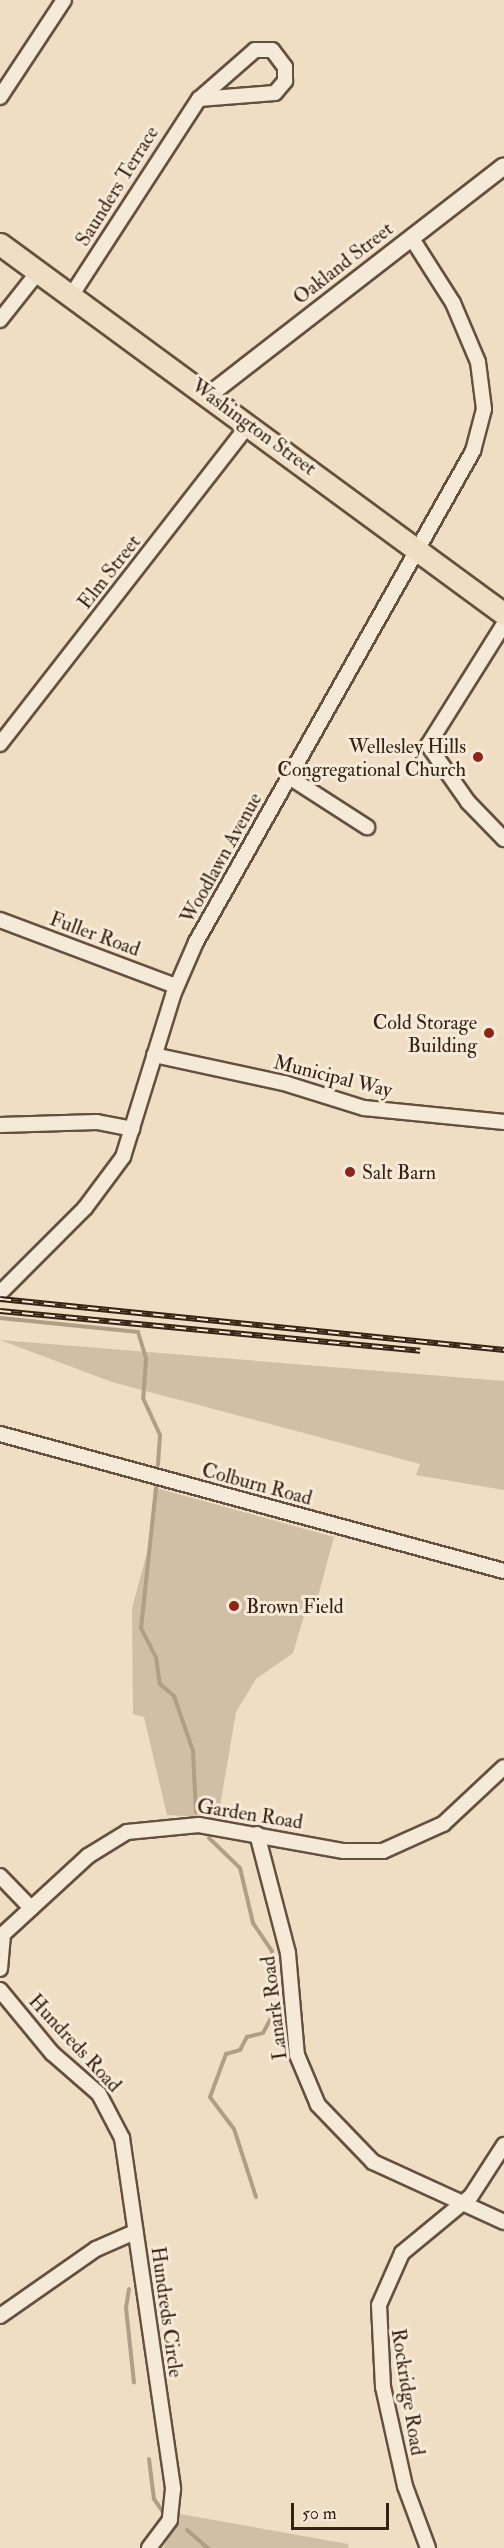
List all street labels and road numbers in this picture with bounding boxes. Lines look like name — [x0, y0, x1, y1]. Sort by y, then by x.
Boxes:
street label: Saunders Terrace — [71, 122, 163, 250]
street label: Oakland Street — [288, 217, 398, 309]
street label: Washington Street — [187, 374, 321, 480]
street label: Elm Street — [73, 530, 145, 614]
street label: Woodlawn Avenue — [175, 789, 267, 927]
street label: Fuller Road — [47, 907, 143, 961]
street label: Municipal Way — [271, 1050, 395, 1102]
street label: Colburn Road — [199, 1458, 315, 1510]
street label: Garden Road — [195, 1794, 305, 1834]
street label: Lanark Road — [256, 1955, 292, 2061]
street label: Hundreds Road — [24, 1989, 126, 2097]
street label: Hundreds Circle — [146, 2245, 188, 2379]
street label: Rockridge Road — [386, 2327, 430, 2457]

